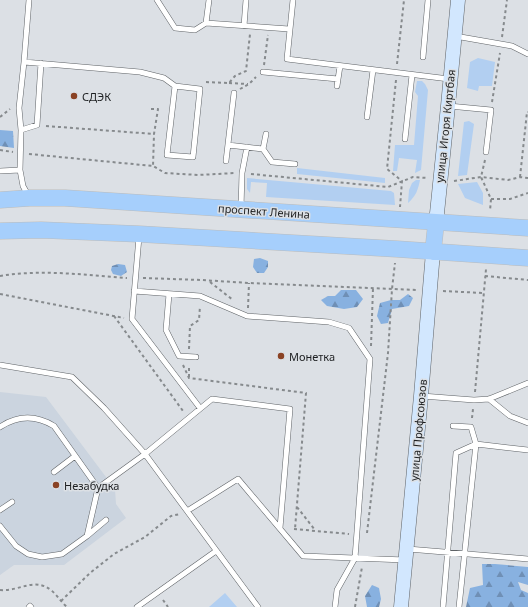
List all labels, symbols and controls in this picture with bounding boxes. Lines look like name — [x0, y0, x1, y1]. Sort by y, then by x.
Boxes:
street label: улица Игоря Киртбая — [432, 69, 458, 183]
place label: СДЭК — [82, 89, 111, 104]
marker: СДЭК — [69, 91, 79, 101]
street label: проспект Ленина — [218, 200, 310, 222]
place label: Монетка — [289, 349, 335, 364]
marker: Монетка — [276, 351, 286, 361]
street label: улица Профсоюзов — [406, 378, 430, 482]
place label: Незабудка — [64, 478, 119, 493]
marker: Незабудка — [51, 480, 61, 490]

